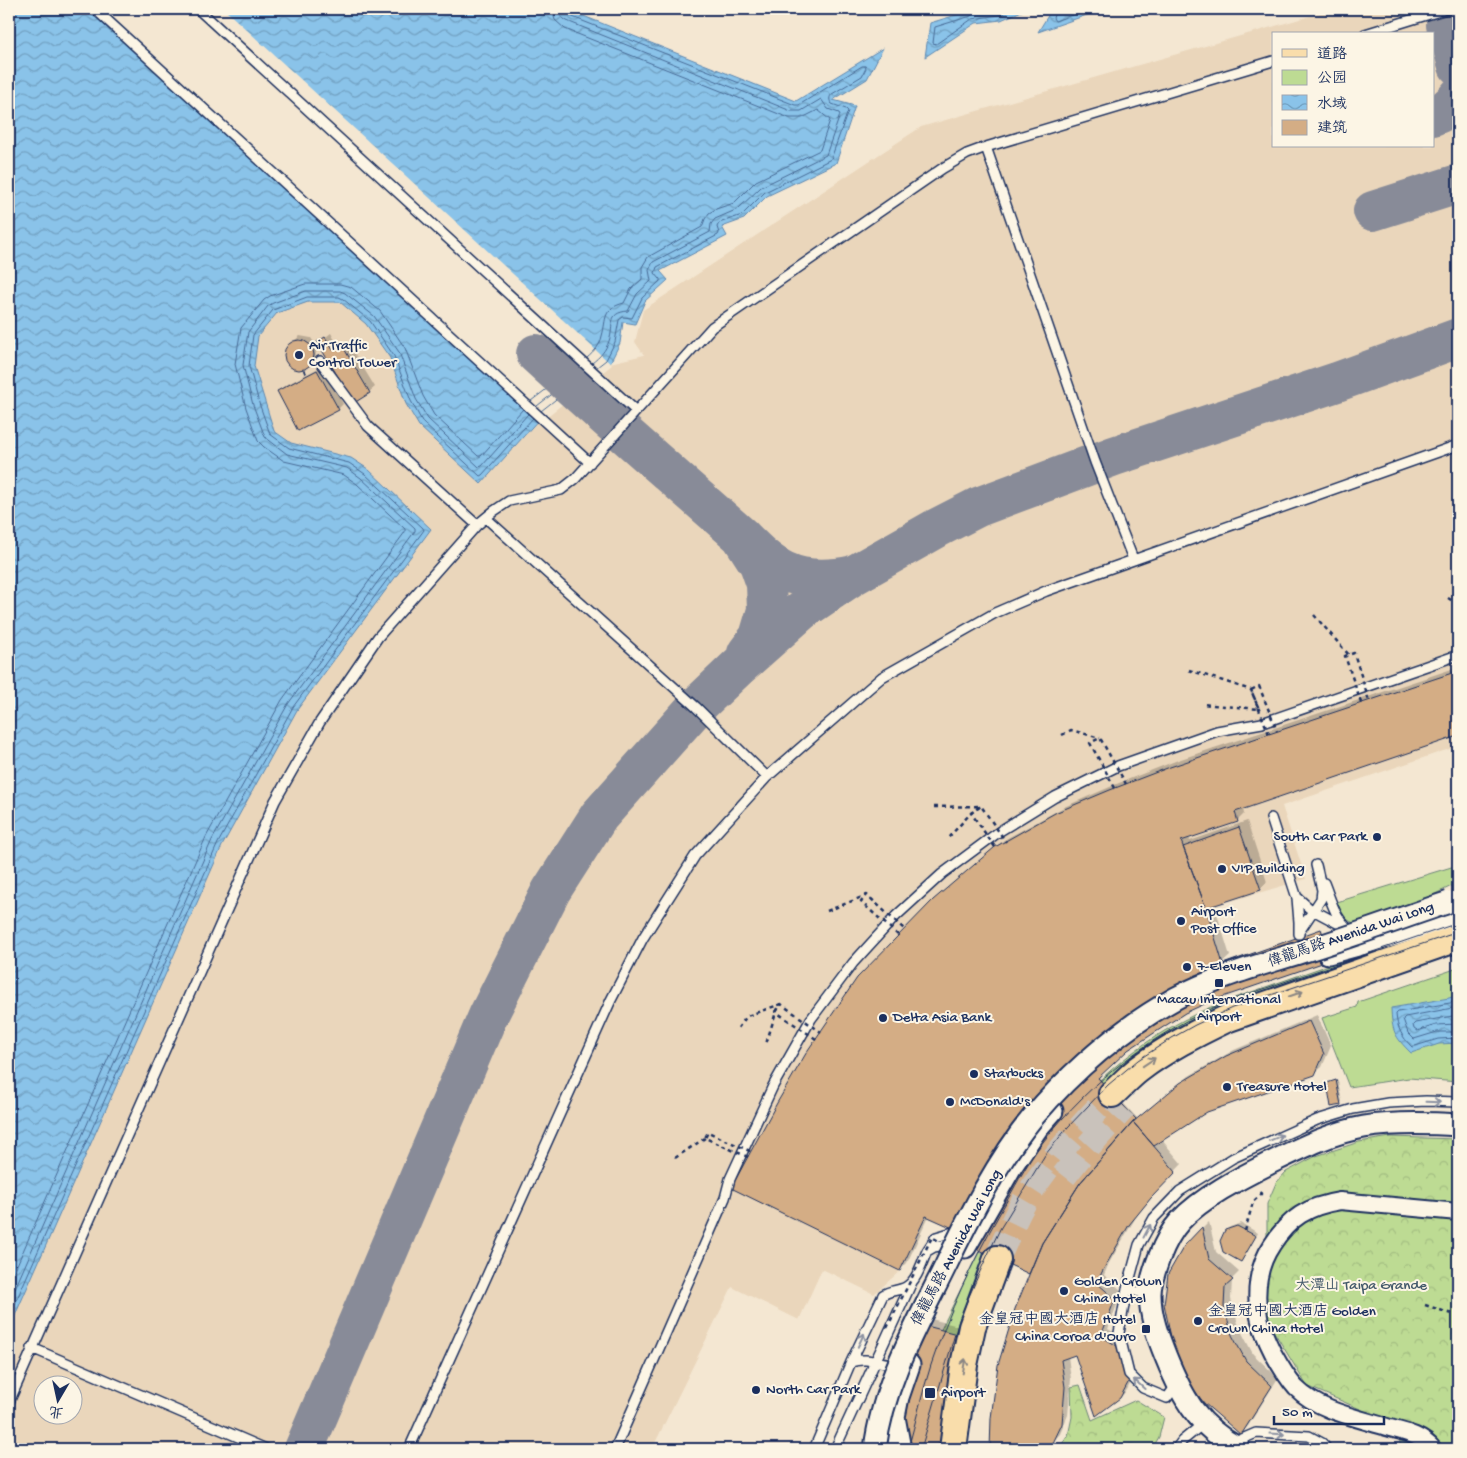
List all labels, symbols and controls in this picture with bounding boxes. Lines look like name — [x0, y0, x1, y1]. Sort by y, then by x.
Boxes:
legend — [1272, 32, 1434, 148]
text: 道路 — [1317, 46, 1347, 64]
text: 公园 — [1317, 70, 1347, 88]
text: 水域 — [1317, 96, 1347, 114]
text: 建筑 — [1317, 120, 1347, 138]
place label: Air Traffic Control Tower — [309, 337, 398, 372]
marker: Air Traffic Control Tower — [293, 349, 305, 361]
place label: South Car Park — [1274, 828, 1368, 846]
marker: South Car Park — [1371, 831, 1383, 843]
place label: VIP Building — [1231, 860, 1305, 878]
marker: VIP Building — [1216, 863, 1228, 875]
street label: 偉龍馬路 Avenida Wai Long — [1265, 897, 1436, 972]
place label: Airport Post Office — [1190, 903, 1257, 938]
marker: Airport Post Office — [1175, 915, 1187, 927]
place label: 7-Eleven — [1196, 958, 1251, 976]
marker: 7-Eleven — [1181, 961, 1193, 973]
marker: Macau International Airport — [1213, 977, 1225, 989]
one-way arrow — [1288, 989, 1303, 998]
place label: Macau International Airport — [1157, 991, 1281, 1026]
place label: Delta Asia Bank — [892, 1009, 992, 1027]
marker: Delta Asia Bank — [877, 1012, 889, 1024]
one-way arrow — [1142, 1057, 1156, 1067]
place label: Starbucks — [984, 1065, 1043, 1083]
marker: Starbucks — [968, 1068, 980, 1080]
place label: Treasure Hotel — [1236, 1078, 1327, 1096]
marker: Treasure Hotel — [1221, 1081, 1233, 1093]
place label: McDonald's — [960, 1093, 1030, 1111]
marker: McDonald's — [944, 1096, 956, 1108]
one-way arrow — [1424, 1097, 1440, 1106]
one-way arrow — [1268, 1132, 1283, 1142]
street label: 偉龍馬路 Avenida Wai Long — [907, 1166, 1006, 1329]
one-way arrow — [1143, 1224, 1152, 1239]
place label: Golden Crown China Hotel — [1074, 1273, 1162, 1308]
park label: 大潭山 Taipa Grande — [1295, 1277, 1427, 1295]
marker: Golden Crown China Hotel — [1058, 1285, 1070, 1297]
place label: 金皇冠中國大酒店 Golden Crown China Hotel — [1208, 1303, 1376, 1338]
place label: 金皇冠中國大酒店 Hotel China Coroa d'Ouro — [979, 1311, 1136, 1346]
marker: 金皇冠中國大酒店 Golden Crown China Hotel — [1192, 1315, 1204, 1327]
marker: 金皇冠中國大酒店 Hotel China Coroa d'Ouro — [1140, 1323, 1152, 1335]
one-way arrow — [856, 1333, 866, 1348]
one-way arrow — [959, 1359, 969, 1375]
north arrow — [32, 1376, 82, 1426]
one-way arrow — [1133, 1378, 1146, 1389]
place label: North Car Park — [766, 1381, 862, 1399]
marker: North Car Park — [750, 1384, 762, 1396]
place label: Airport — [941, 1384, 987, 1402]
marker: Airport — [923, 1386, 937, 1400]
scale bar — [1274, 1393, 1384, 1425]
text: 北 — [48, 1401, 65, 1420]
text: 50 m — [1282, 1404, 1313, 1422]
one-way arrow — [1268, 1429, 1284, 1438]

